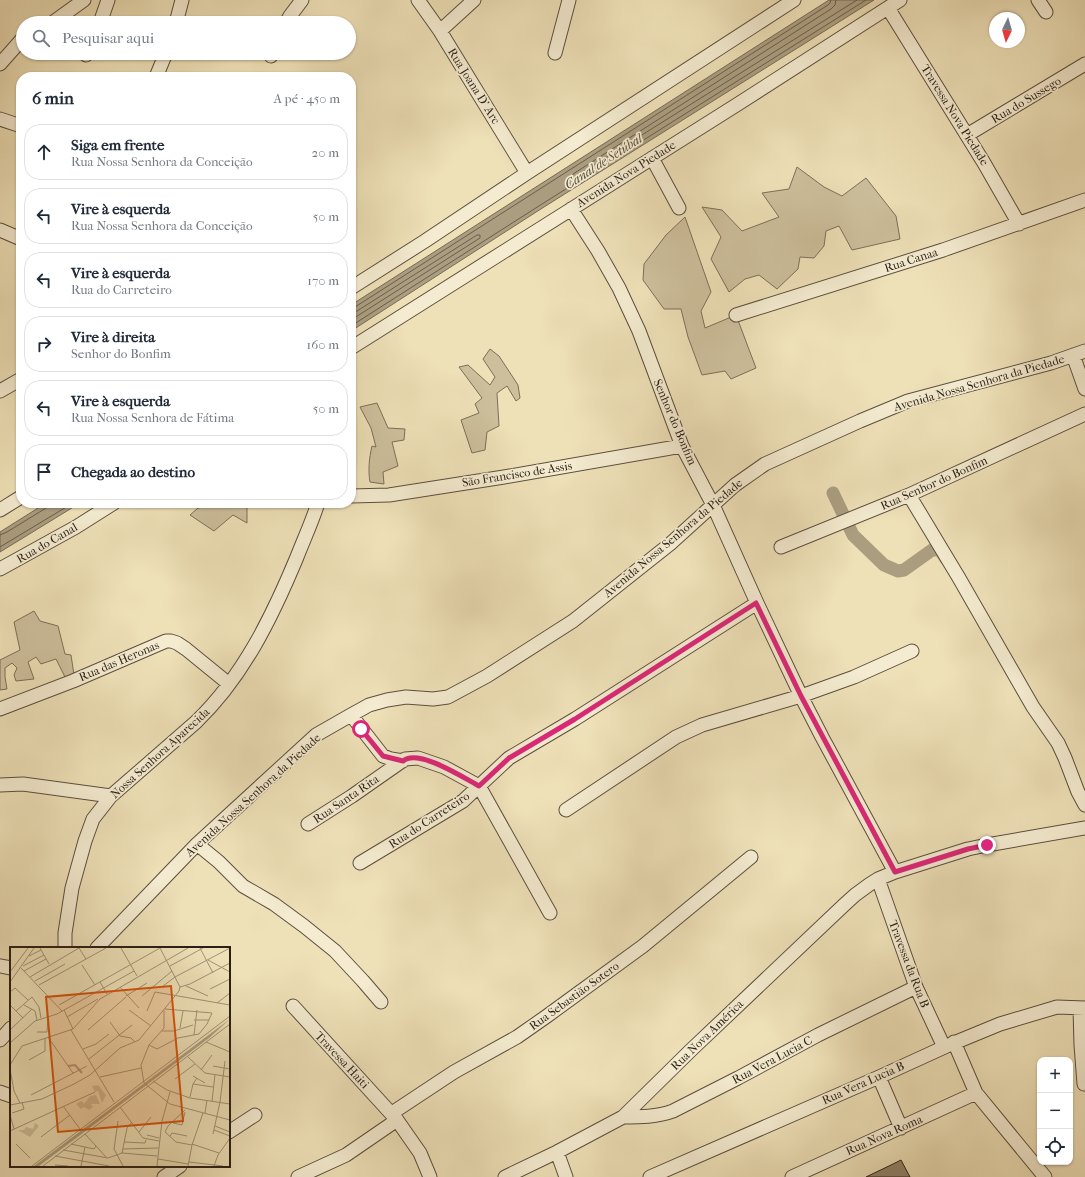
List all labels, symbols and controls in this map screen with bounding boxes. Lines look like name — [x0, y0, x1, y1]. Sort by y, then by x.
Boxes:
north arrow — [989, 12, 1025, 48]
search box — [16, 16, 356, 60]
icon: search — [30, 27, 52, 49]
text: Pesquisar aqui — [62, 29, 154, 47]
street label: Rua Joana D' Arc — [445, 45, 503, 127]
street label: Travessa Nova Piedade — [918, 62, 992, 168]
street label: Rua do Sussego — [989, 74, 1063, 126]
text: 6 min — [32, 88, 74, 108]
text: A pé · 450 m — [273, 91, 340, 106]
water label: Canal de Setúbal — [562, 130, 646, 192]
text: Siga em frente — [71, 136, 164, 154]
street label: Avenida Nova Piedade — [573, 138, 678, 211]
icon: ahead — [33, 141, 55, 163]
text: 20 m — [312, 145, 339, 160]
text: Rua Nossa Senhora da Conceição — [71, 154, 253, 169]
text: Vire à esquerda — [71, 200, 170, 218]
icon: left — [33, 205, 55, 227]
text: 50 m — [313, 209, 339, 224]
text: Rua Nossa Senhora da Conceição — [71, 218, 253, 233]
street label: Rua Canaa — [883, 245, 940, 275]
text: Vire à esquerda — [71, 264, 170, 282]
icon: left — [33, 269, 55, 291]
text: 170 m — [307, 273, 339, 288]
text: Rua do Carreteiro — [71, 282, 172, 297]
text: Vire à direita — [71, 328, 155, 346]
icon: right — [33, 333, 55, 355]
text: 160 m — [307, 337, 339, 352]
text: Senhor do Bonfim — [71, 346, 171, 361]
street label: Avenida Nossa Senhora da Piedade — [891, 352, 1066, 414]
street label: Senhor do Bonfim — [651, 377, 699, 467]
text: Vire à esquerda — [71, 392, 170, 410]
icon: left — [33, 397, 55, 419]
text: 50 m — [313, 401, 339, 416]
text: Rua Nossa Senhora de Fátima — [71, 410, 234, 425]
street label: Rua Senhor do Bonfim — [878, 453, 990, 513]
street label: São Francisco de Assis — [461, 458, 574, 490]
icon: arrive — [33, 461, 55, 483]
text: Chegada ao destino — [71, 463, 195, 481]
street label: Avenida Nossa Senhora da Piedade — [600, 476, 745, 601]
street label: Rua do Canal — [14, 520, 81, 566]
street label: Rua das Heronas — [77, 638, 162, 684]
street label: Nossa Senhora Aparecida — [108, 704, 213, 801]
route start — [352, 720, 370, 738]
street label: Avenida Nossa Senhora da Piedade — [182, 731, 324, 860]
street label: Rua Santa Rita — [310, 772, 382, 826]
street label: Rua do Carreteiro — [386, 789, 472, 851]
route end — [978, 836, 996, 854]
street label: Travessa da Rua B — [886, 918, 932, 1010]
inset map — [10, 947, 230, 1167]
street label: Rua Sebastião Sotero — [526, 959, 622, 1033]
street label: Rua Nova América — [668, 997, 746, 1073]
street label: Travessa Haiti — [312, 1029, 372, 1092]
street label: Rua Vera Lucia C — [730, 1033, 814, 1087]
map controls — [1037, 1057, 1073, 1165]
button: + — [1037, 1057, 1073, 1093]
street label: Rua Vera Lucia B — [820, 1059, 906, 1107]
button: − — [1037, 1093, 1073, 1129]
street label: Rua Nova Roma — [844, 1112, 925, 1158]
button: locate — [1037, 1129, 1073, 1165]

